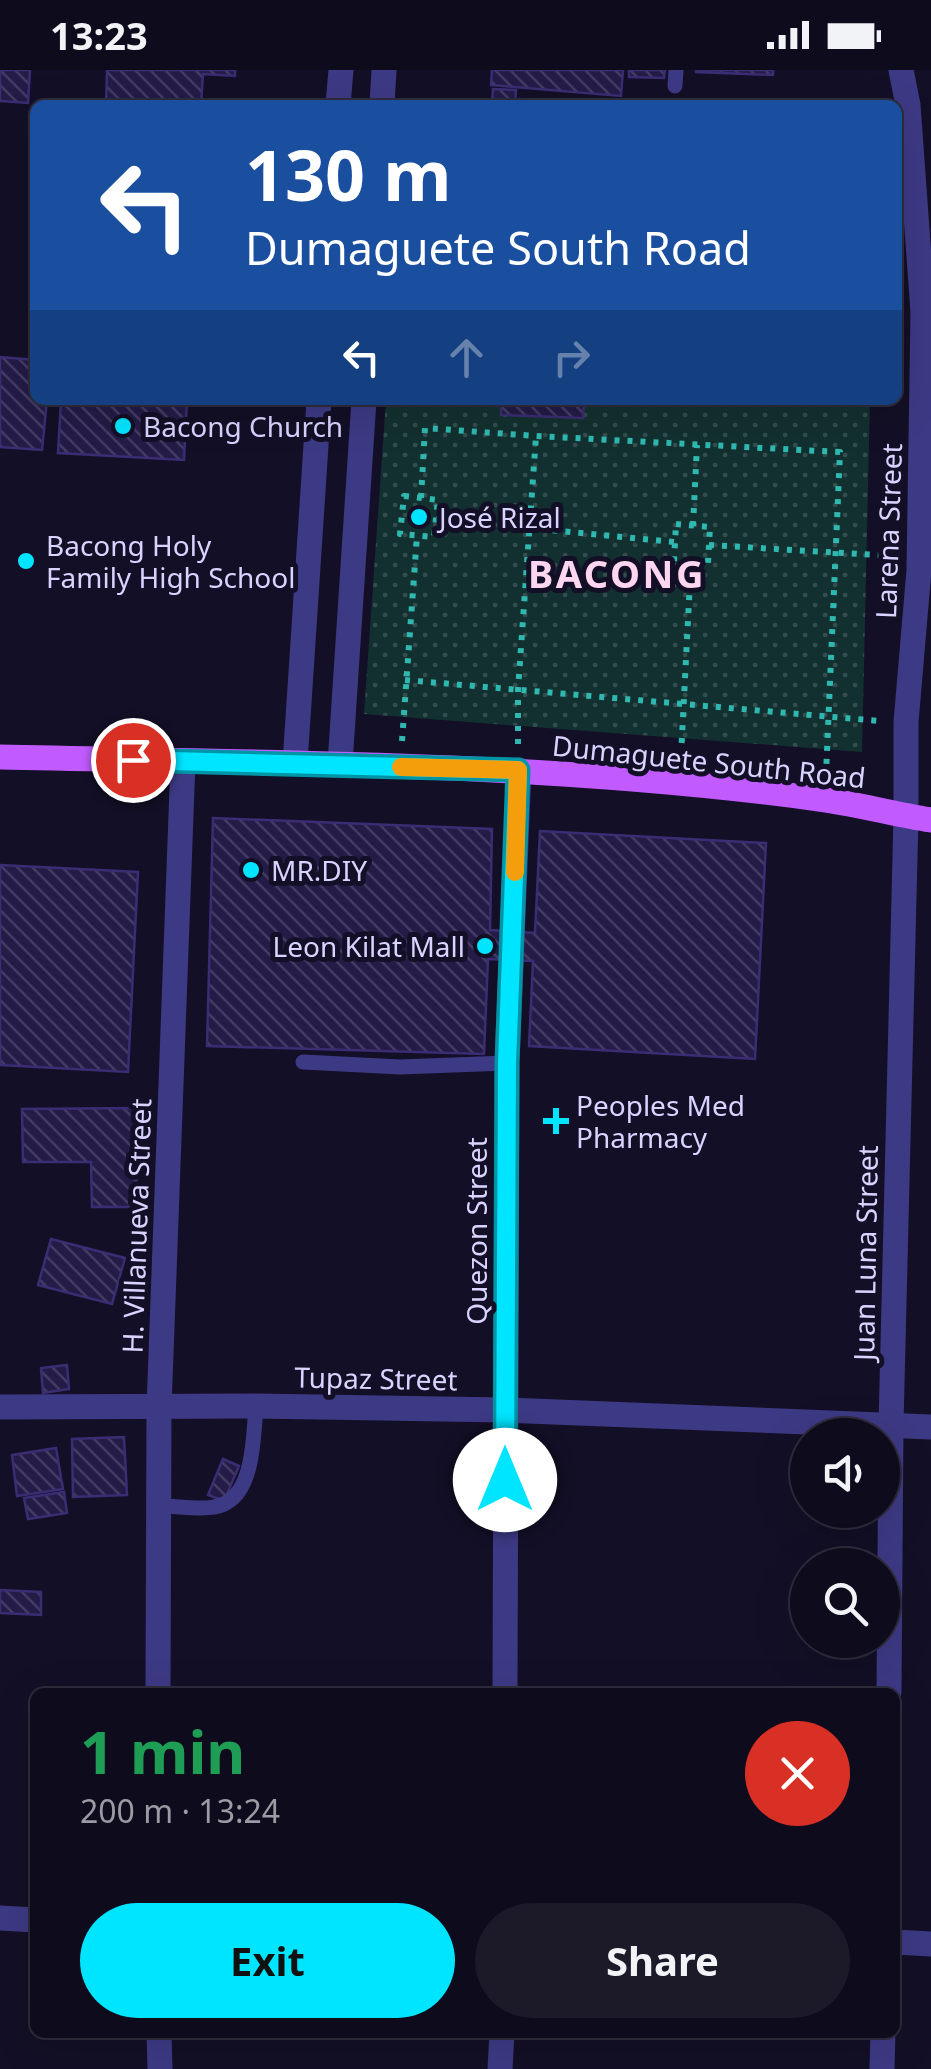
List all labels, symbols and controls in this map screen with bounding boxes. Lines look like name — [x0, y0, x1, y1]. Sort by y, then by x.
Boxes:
text: 13:23 — [50, 9, 148, 61]
text: 130 m — [245, 126, 452, 222]
icon: left — [80, 140, 210, 270]
text: Dumaguete South Road — [245, 217, 751, 278]
icon: left — [334, 330, 389, 385]
icon: ahead — [439, 330, 494, 385]
icon: right — [544, 330, 599, 385]
place label: Bacong Church — [143, 407, 343, 445]
marker: Bacong Church — [112, 415, 134, 437]
street label: Larena Street — [866, 443, 910, 619]
place label: José Rizal — [436, 498, 561, 536]
marker: José Rizal — [408, 506, 430, 528]
place label: Bacong Holy Family High School — [46, 526, 295, 596]
district label: BACONG — [528, 547, 706, 599]
marker: Bacong Holy Family High School — [15, 550, 37, 572]
pin — [91, 718, 176, 803]
street label: Dumaguete South Road — [551, 726, 867, 796]
icon: arrive — [106, 733, 161, 788]
place label: MR.DIY — [271, 851, 367, 889]
marker: MR.DIY — [240, 859, 262, 881]
place label: Leon Kilat Mall — [273, 927, 465, 965]
marker: Leon Kilat Mall — [474, 935, 496, 957]
place label: Peoples Med Pharmacy — [576, 1086, 745, 1156]
street label: H. Villanueva Street — [113, 1098, 159, 1354]
marker: Peoples Med Pharmacy — [545, 1110, 567, 1132]
street label: Quezon Street — [457, 1137, 495, 1325]
street label: Juan Luna Street — [844, 1145, 886, 1364]
street label: Tupaz Street — [294, 1358, 458, 1398]
map controls — [790, 1418, 900, 1658]
button: sound — [790, 1418, 900, 1528]
position arrow — [453, 1428, 557, 1532]
button: search — [790, 1548, 900, 1658]
text: 1 min — [80, 1710, 245, 1792]
button: close — [745, 1721, 850, 1826]
text: 200 m · 13:24 — [80, 1789, 280, 1832]
button: Exit — [80, 1903, 455, 2018]
button: Share — [475, 1903, 850, 2018]

